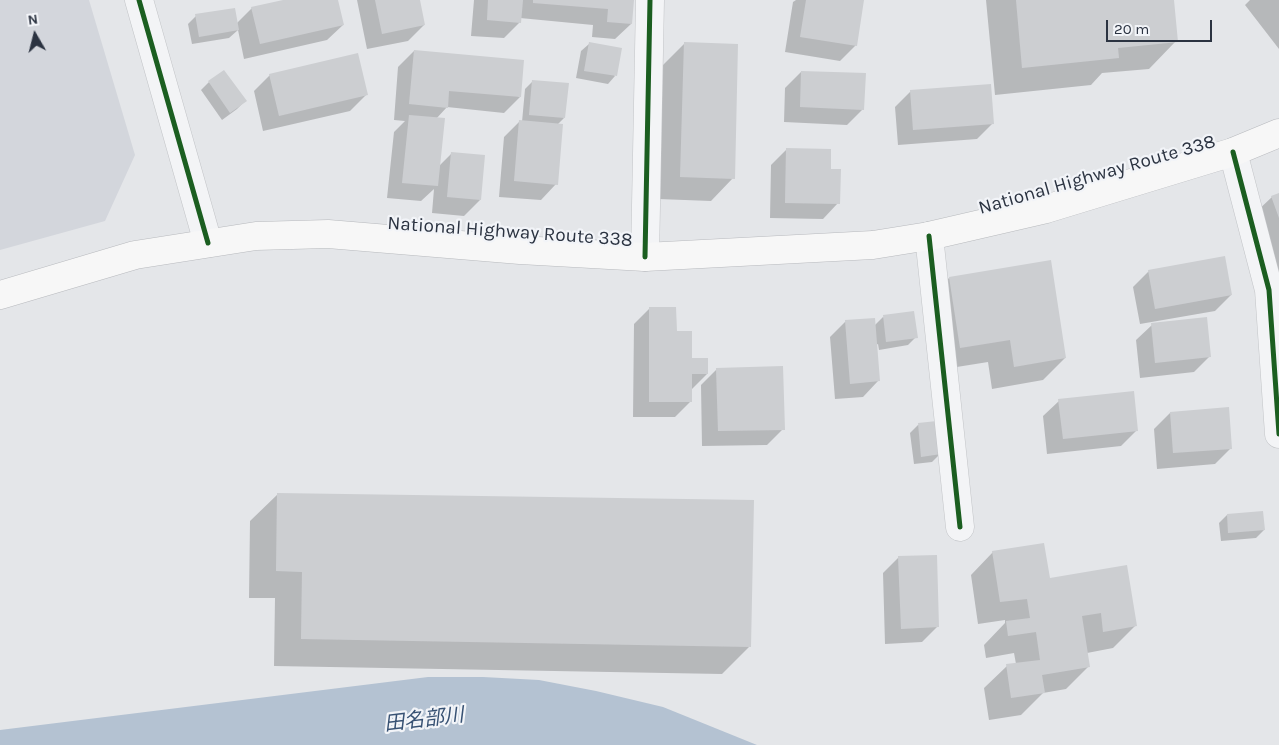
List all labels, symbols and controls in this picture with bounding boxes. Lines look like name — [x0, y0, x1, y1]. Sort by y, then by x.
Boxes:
north arrow — [10, 10, 60, 60]
scale bar — [1109, 10, 1215, 42]
text: N — [27, 11, 39, 29]
text: 20 m — [1114, 20, 1149, 38]
street label: National Highway Route 338 — [976, 130, 1218, 220]
street label: National Highway Route 338 — [387, 212, 633, 252]
water label: 田名部川 — [383, 703, 465, 737]

